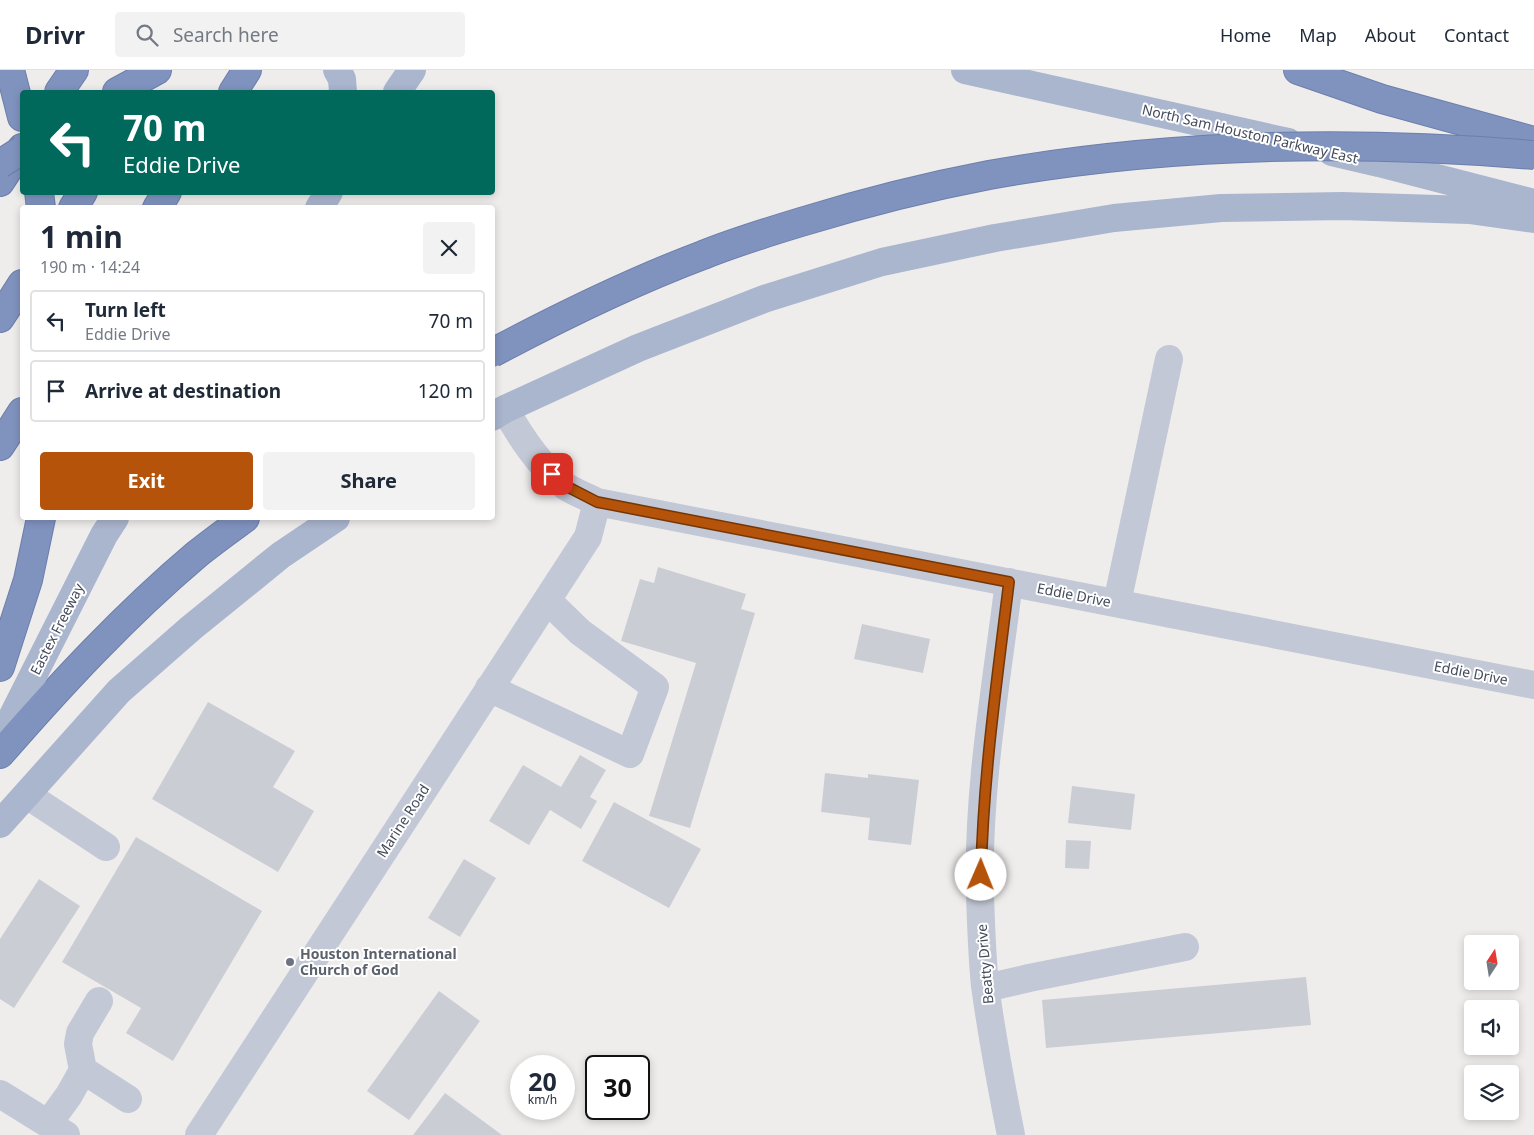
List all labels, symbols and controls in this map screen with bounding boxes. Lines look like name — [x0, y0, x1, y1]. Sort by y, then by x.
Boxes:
search box — [115, 12, 465, 57]
text: Drivr — [25, 18, 85, 51]
icon: search — [133, 21, 161, 49]
text: Search here — [173, 22, 279, 48]
text: Home — [1220, 23, 1271, 47]
text: Map — [1299, 23, 1337, 47]
text: About — [1365, 23, 1416, 47]
text: Contact — [1444, 23, 1509, 47]
street label: North Sam Houston Parkway East — [1140, 99, 1360, 168]
text: 70 m — [123, 104, 206, 151]
icon: left — [40, 110, 105, 175]
text: Eddie Drive — [123, 149, 241, 179]
text: 1 min — [40, 216, 123, 257]
button: close — [423, 222, 475, 274]
text: 190 m · 14:24 — [40, 256, 140, 278]
text: Turn left — [85, 297, 166, 323]
icon: left — [42, 307, 70, 335]
text: 70 m — [429, 308, 473, 334]
text: Eddie Drive — [85, 323, 170, 345]
icon: arrive — [42, 377, 70, 405]
text: Arrive at destination — [85, 378, 281, 404]
text: 120 m — [418, 378, 473, 404]
button: Exit — [40, 452, 253, 510]
button: Share — [263, 452, 475, 510]
pin — [531, 453, 573, 495]
icon: arrive — [538, 460, 566, 488]
street label: Eddie Drive — [1036, 578, 1113, 611]
street label: Eastex Freeway — [25, 579, 88, 678]
street label: Eddie Drive — [1433, 656, 1510, 689]
street label: Marine Road — [372, 780, 433, 861]
position arrow — [954, 848, 1006, 900]
street label: Beatty Drive — [972, 923, 997, 1005]
north arrow — [1464, 935, 1519, 990]
map controls — [1464, 935, 1519, 1120]
place label: Houston International Church of God — [300, 944, 457, 979]
marker: Houston International Church of God — [284, 956, 296, 968]
button: sound — [1464, 1000, 1519, 1055]
speed limit sign: 30 — [585, 1055, 650, 1120]
text: 20 — [528, 1064, 557, 1098]
button: layers — [1464, 1065, 1519, 1120]
text: km/h — [528, 1091, 557, 1108]

